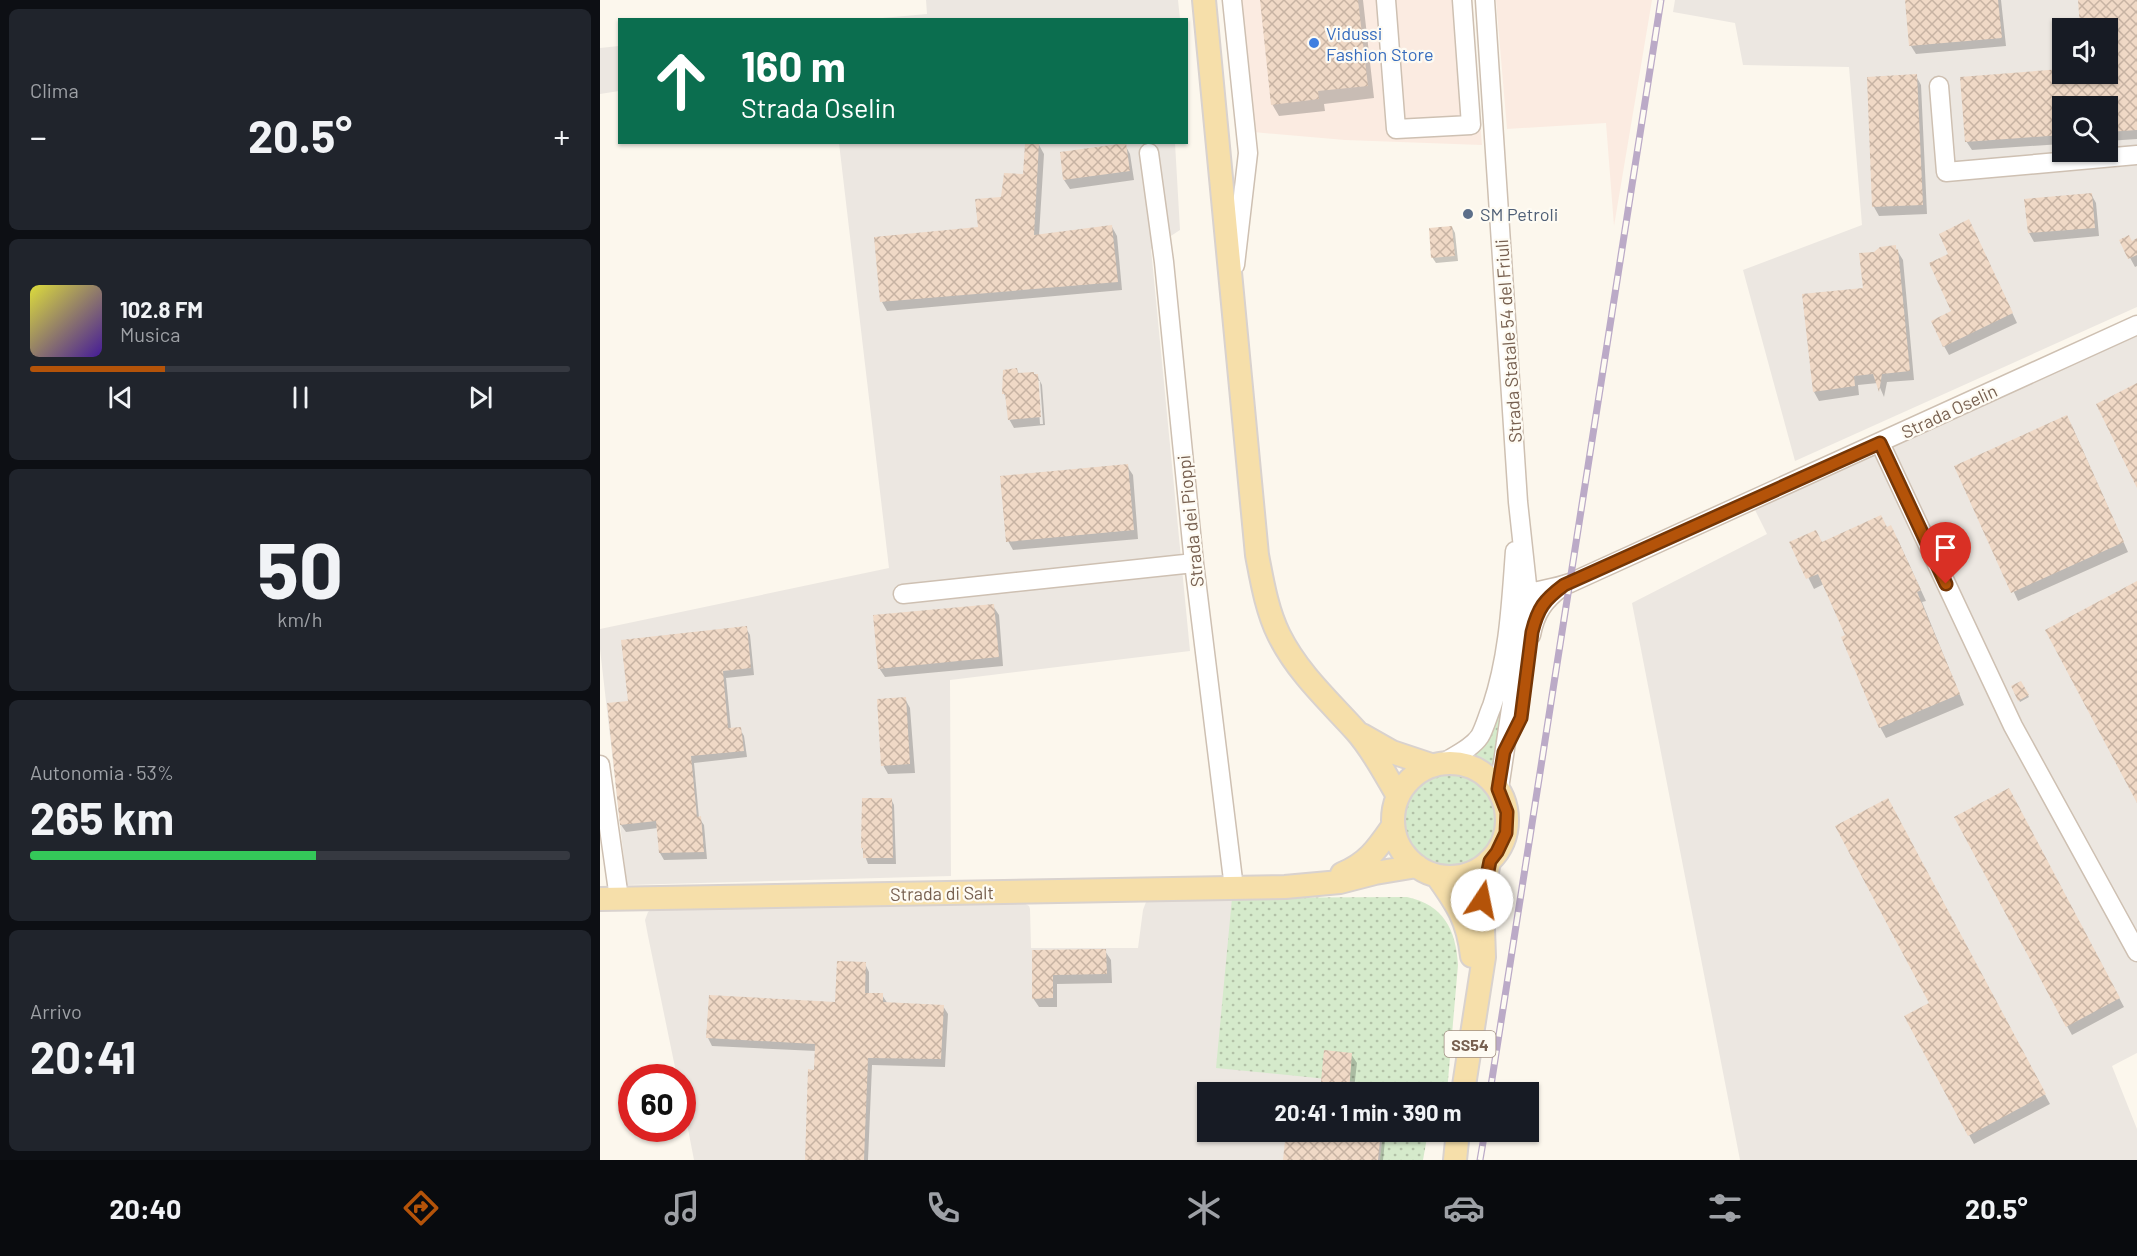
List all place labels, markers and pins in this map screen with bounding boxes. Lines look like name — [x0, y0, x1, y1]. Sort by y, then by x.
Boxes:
place label: Vidussi Fashion Store — [1326, 22, 1434, 65]
marker: Vidussi Fashion Store — [1307, 36, 1321, 50]
place label: SM Petroli — [1480, 203, 1558, 225]
marker: SM Petroli — [1461, 207, 1475, 221]
pin — [1920, 522, 1971, 584]

